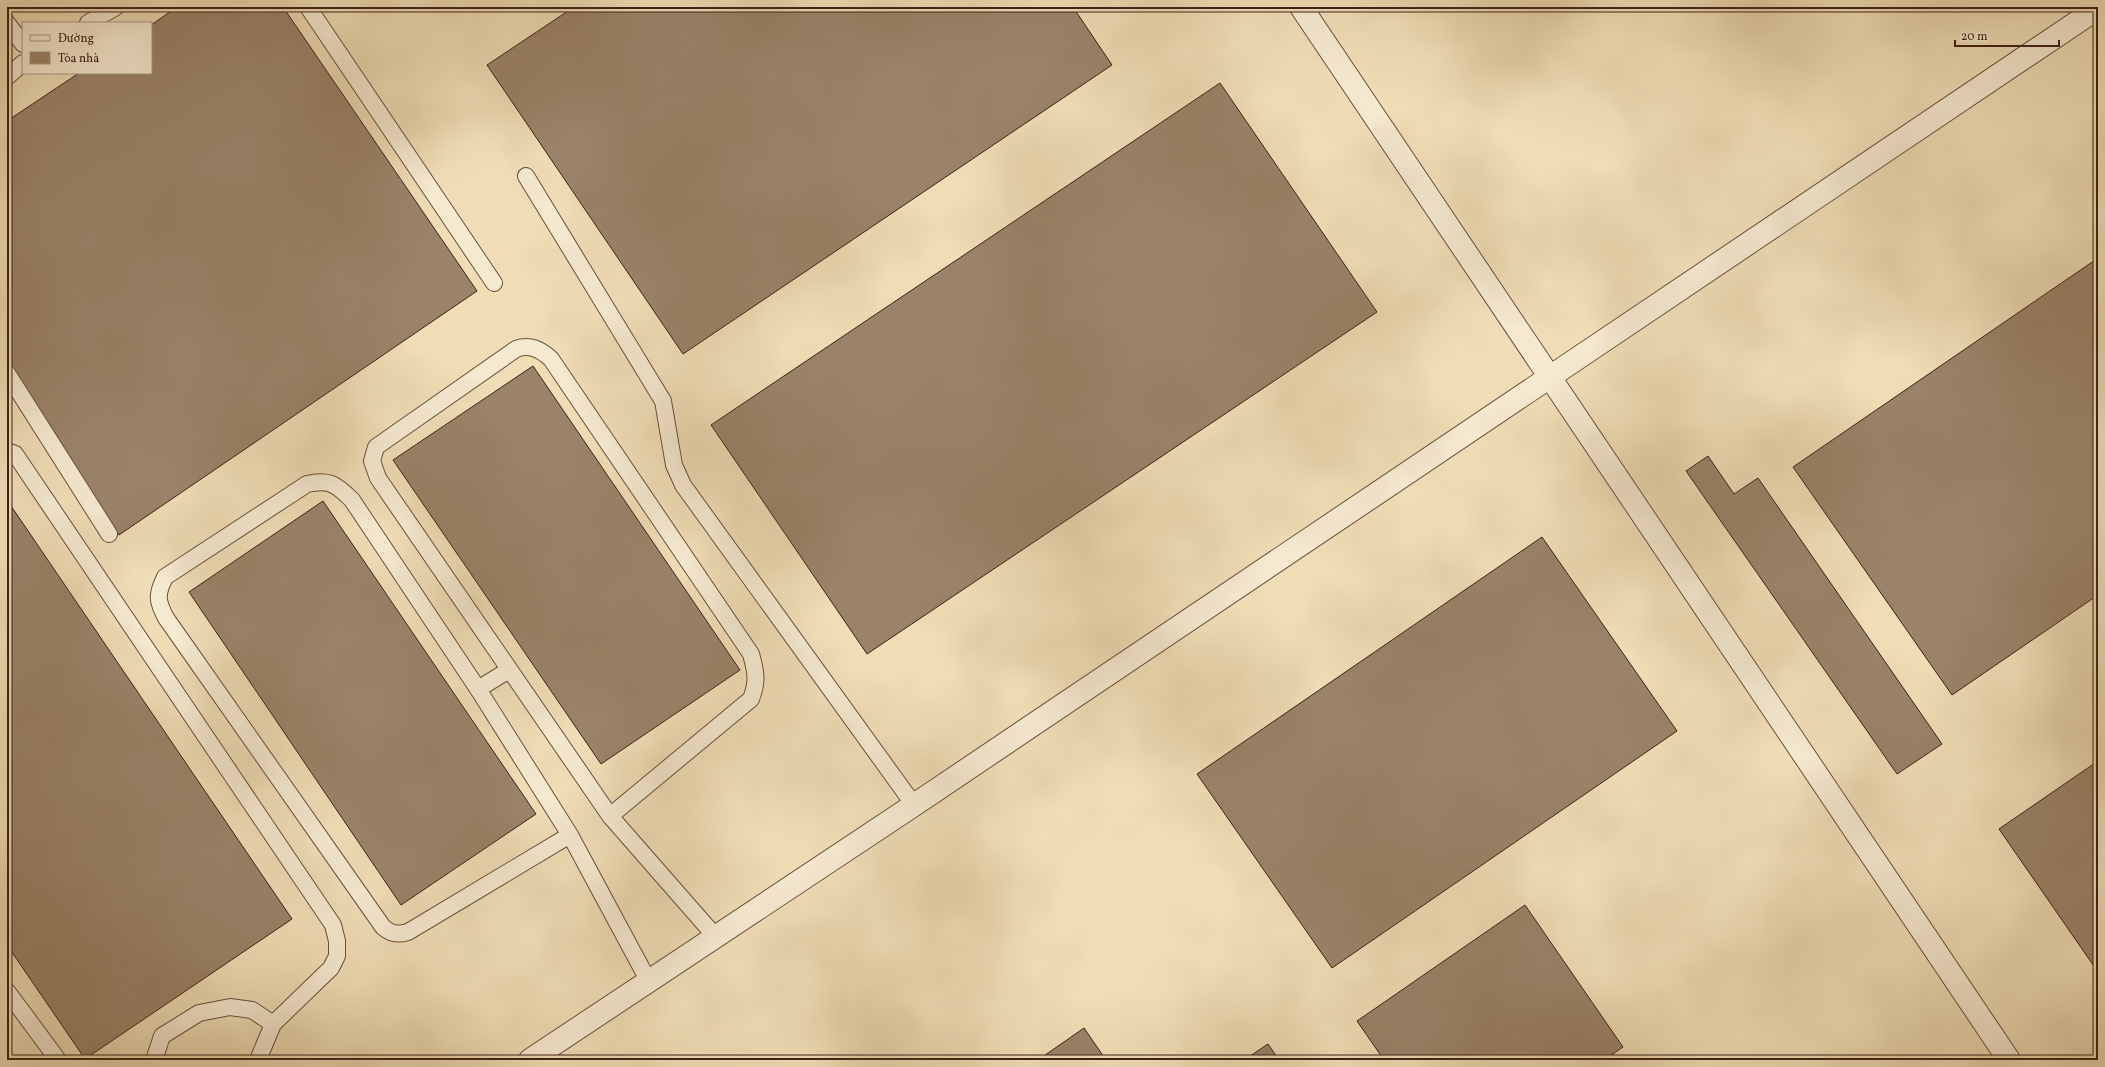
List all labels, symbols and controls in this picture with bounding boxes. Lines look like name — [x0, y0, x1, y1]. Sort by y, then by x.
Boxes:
legend — [22, 22, 152, 74]
scale bar — [1955, 22, 2059, 48]
text: 20 m — [1961, 29, 1988, 45]
text: Đường — [58, 31, 94, 47]
text: Tòa nhà — [58, 51, 99, 67]

